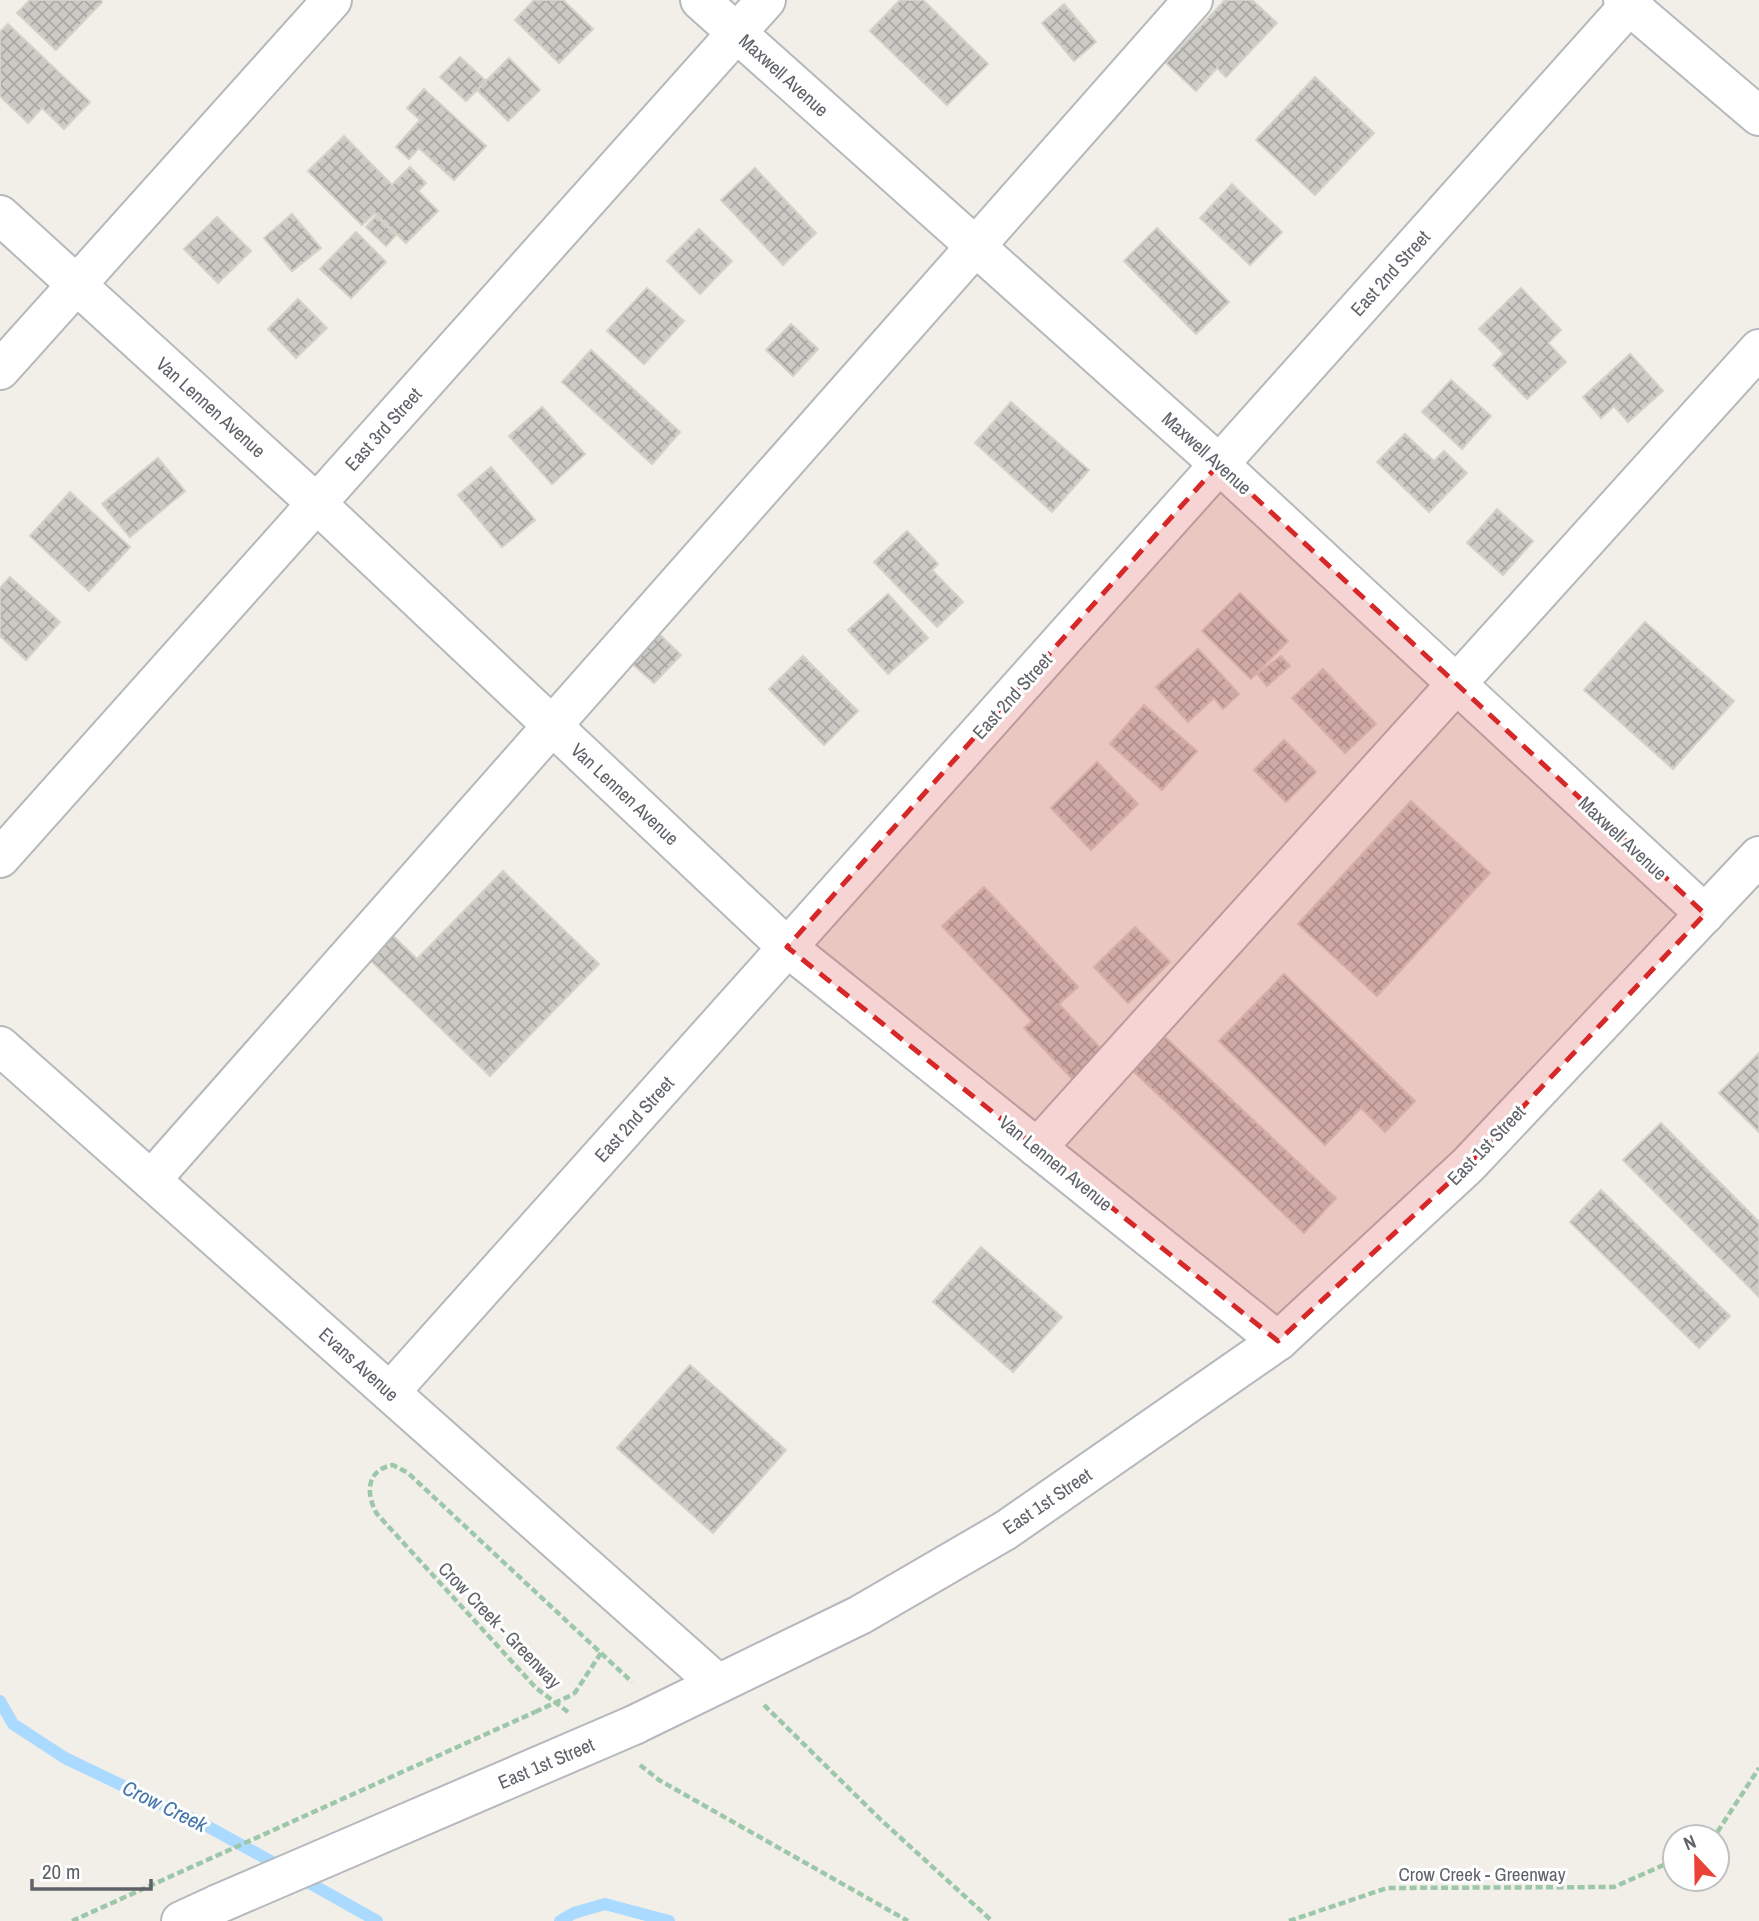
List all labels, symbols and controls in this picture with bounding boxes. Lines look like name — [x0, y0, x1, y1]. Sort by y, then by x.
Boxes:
street label: Maxwell Avenue — [734, 28, 834, 122]
street label: East 2nd Street — [1344, 224, 1436, 322]
street label: Van Lennen Avenue — [151, 351, 271, 463]
street label: East 3rd Street — [339, 381, 428, 476]
street label: Maxwell Avenue — [1157, 406, 1257, 500]
street label: East 2nd Street — [966, 647, 1058, 745]
street label: Van Lennen Avenue — [565, 737, 685, 851]
street label: Maxwell Avenue — [1573, 790, 1673, 886]
street label: East 2nd Street — [588, 1070, 680, 1168]
street label: East 1st Street — [1441, 1099, 1531, 1191]
street label: Van Lennen Avenue — [994, 1109, 1118, 1217]
street label: Evans Avenue — [313, 1321, 405, 1407]
street label: East 1st Street — [997, 1461, 1097, 1540]
street label: Crow Creek - Greenway — [433, 1556, 568, 1694]
street label: East 1st Street — [494, 1731, 599, 1795]
water label: Crow Creek — [118, 1773, 213, 1840]
north arrow — [1661, 1823, 1731, 1893]
text: N — [1680, 1828, 1700, 1856]
scale bar — [32, 1848, 150, 1892]
text: 20 m — [42, 1857, 80, 1886]
street label: Crow Creek - Greenway — [1398, 1861, 1566, 1887]

